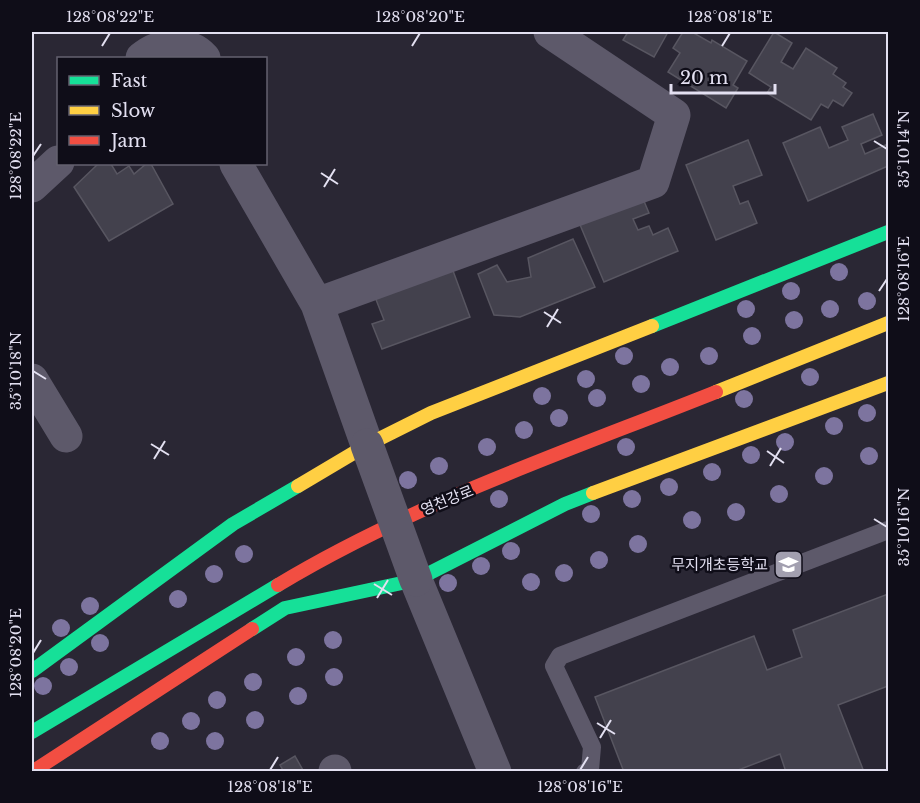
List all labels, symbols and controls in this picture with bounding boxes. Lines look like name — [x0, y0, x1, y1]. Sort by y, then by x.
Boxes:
text: 128°08'22"E — [66, 7, 154, 26]
text: 128°08'20"E — [375, 7, 465, 26]
text: 128°08'18"E — [687, 7, 773, 26]
legend — [57, 57, 267, 165]
scale bar — [671, 57, 774, 95]
text: 20 m — [680, 67, 728, 89]
text: Fast — [111, 70, 148, 92]
text: Slow — [111, 100, 156, 122]
text: 35°10'14"N — [894, 110, 913, 188]
text: 128°08'22"E — [6, 112, 25, 200]
text: Jam — [109, 130, 147, 152]
text: 128°08'16"E — [894, 236, 913, 322]
text: 35°10'18"N — [6, 332, 25, 410]
street label: 영천강로 — [418, 481, 476, 519]
text: 35°10'16"N — [894, 488, 913, 566]
school or university icon: 무지개초등학교 — [773, 548, 805, 580]
place label: 무지개초등학교 — [671, 555, 768, 574]
text: 128°08'20"E — [6, 608, 25, 698]
text: 128°08'18"E — [227, 777, 313, 796]
text: 128°08'16"E — [537, 777, 623, 796]

